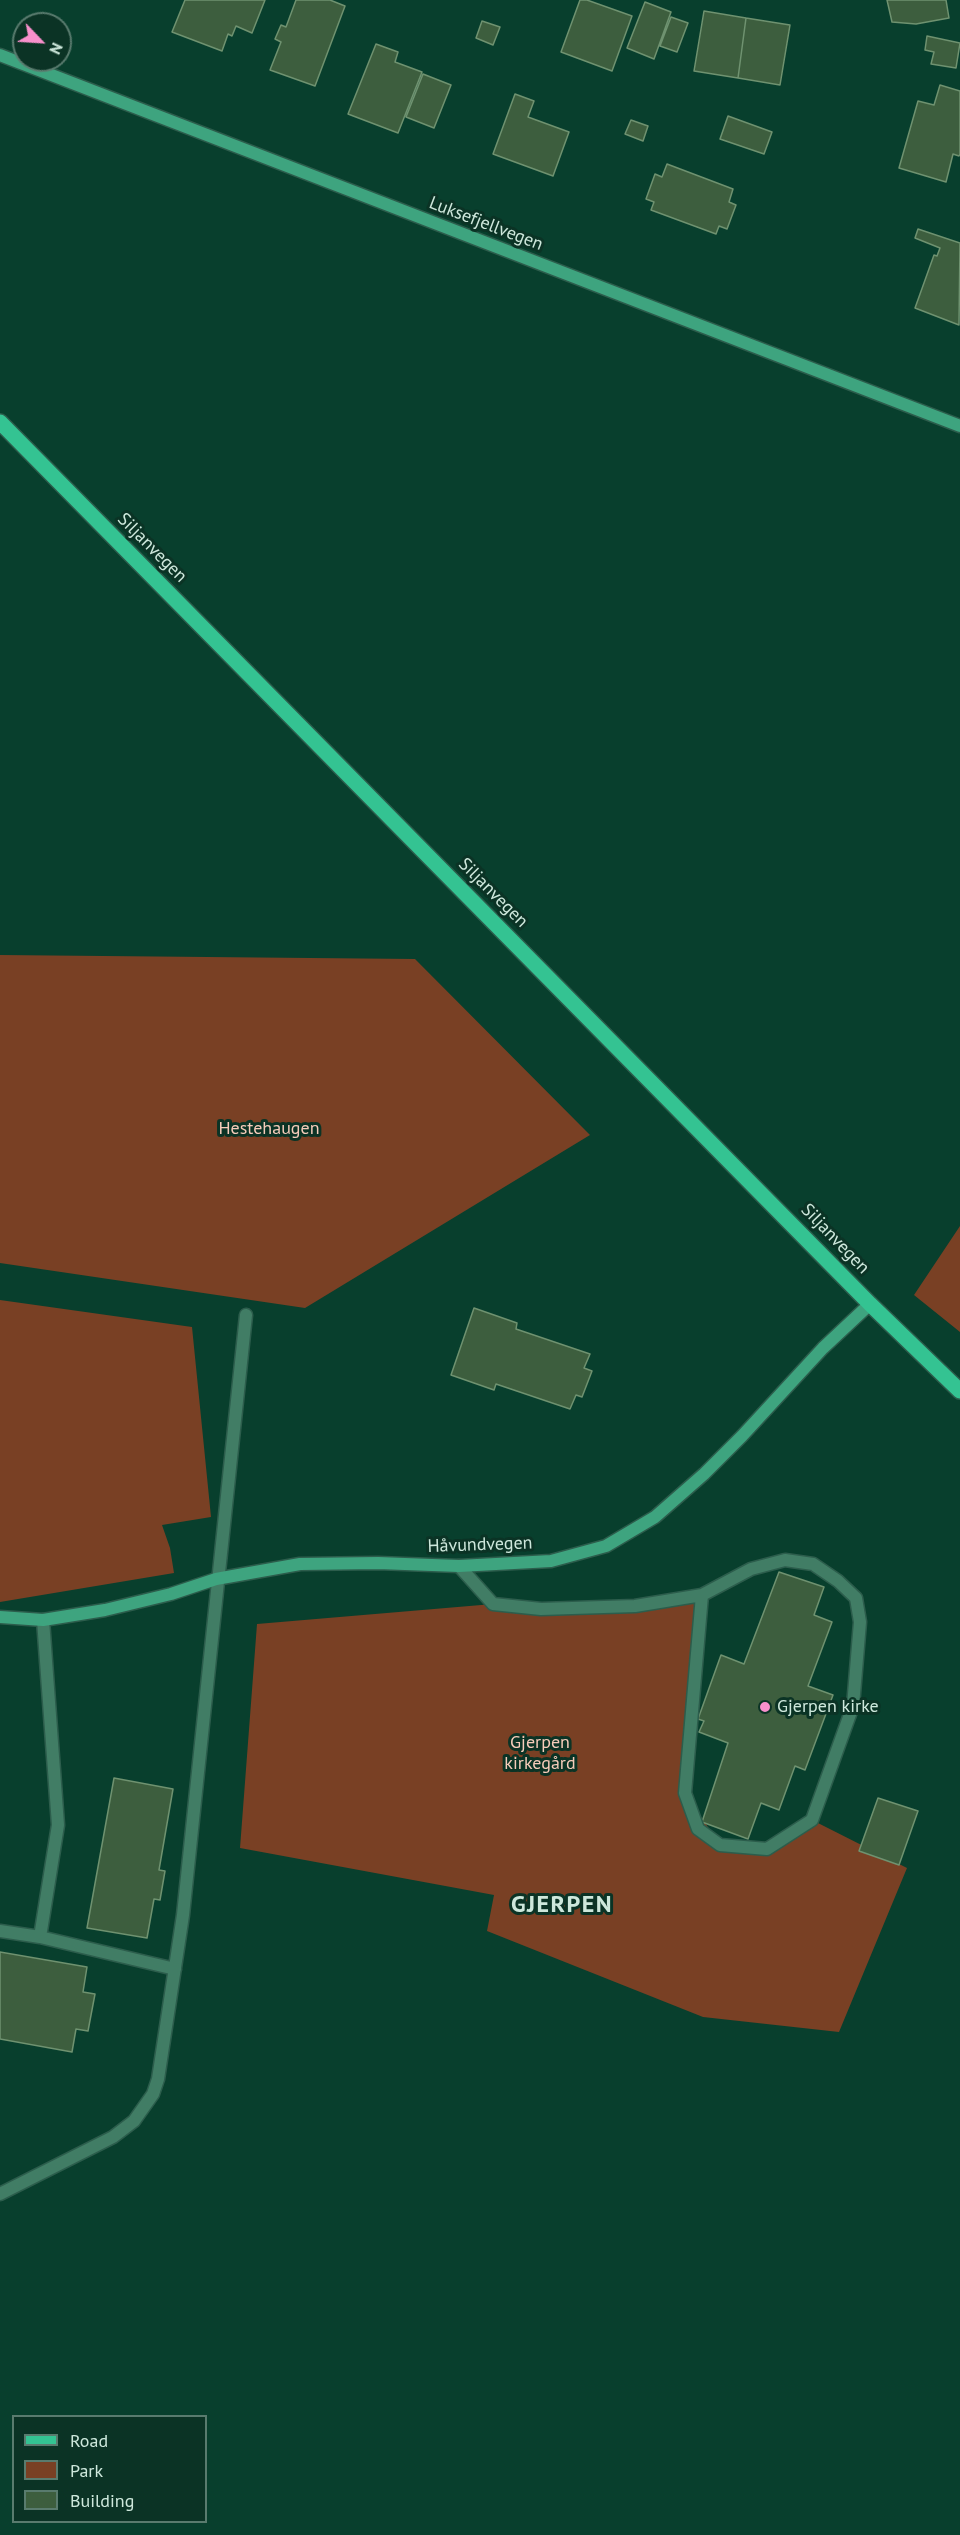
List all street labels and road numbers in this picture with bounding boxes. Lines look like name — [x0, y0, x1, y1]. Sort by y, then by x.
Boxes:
street label: Luksefjellvegen — [426, 192, 546, 256]
street label: Siljanvegen — [113, 509, 191, 587]
street label: Siljanvegen — [454, 854, 532, 932]
street label: Siljanvegen — [796, 1199, 874, 1279]
street label: Håvundvegen — [427, 1532, 533, 1558]

